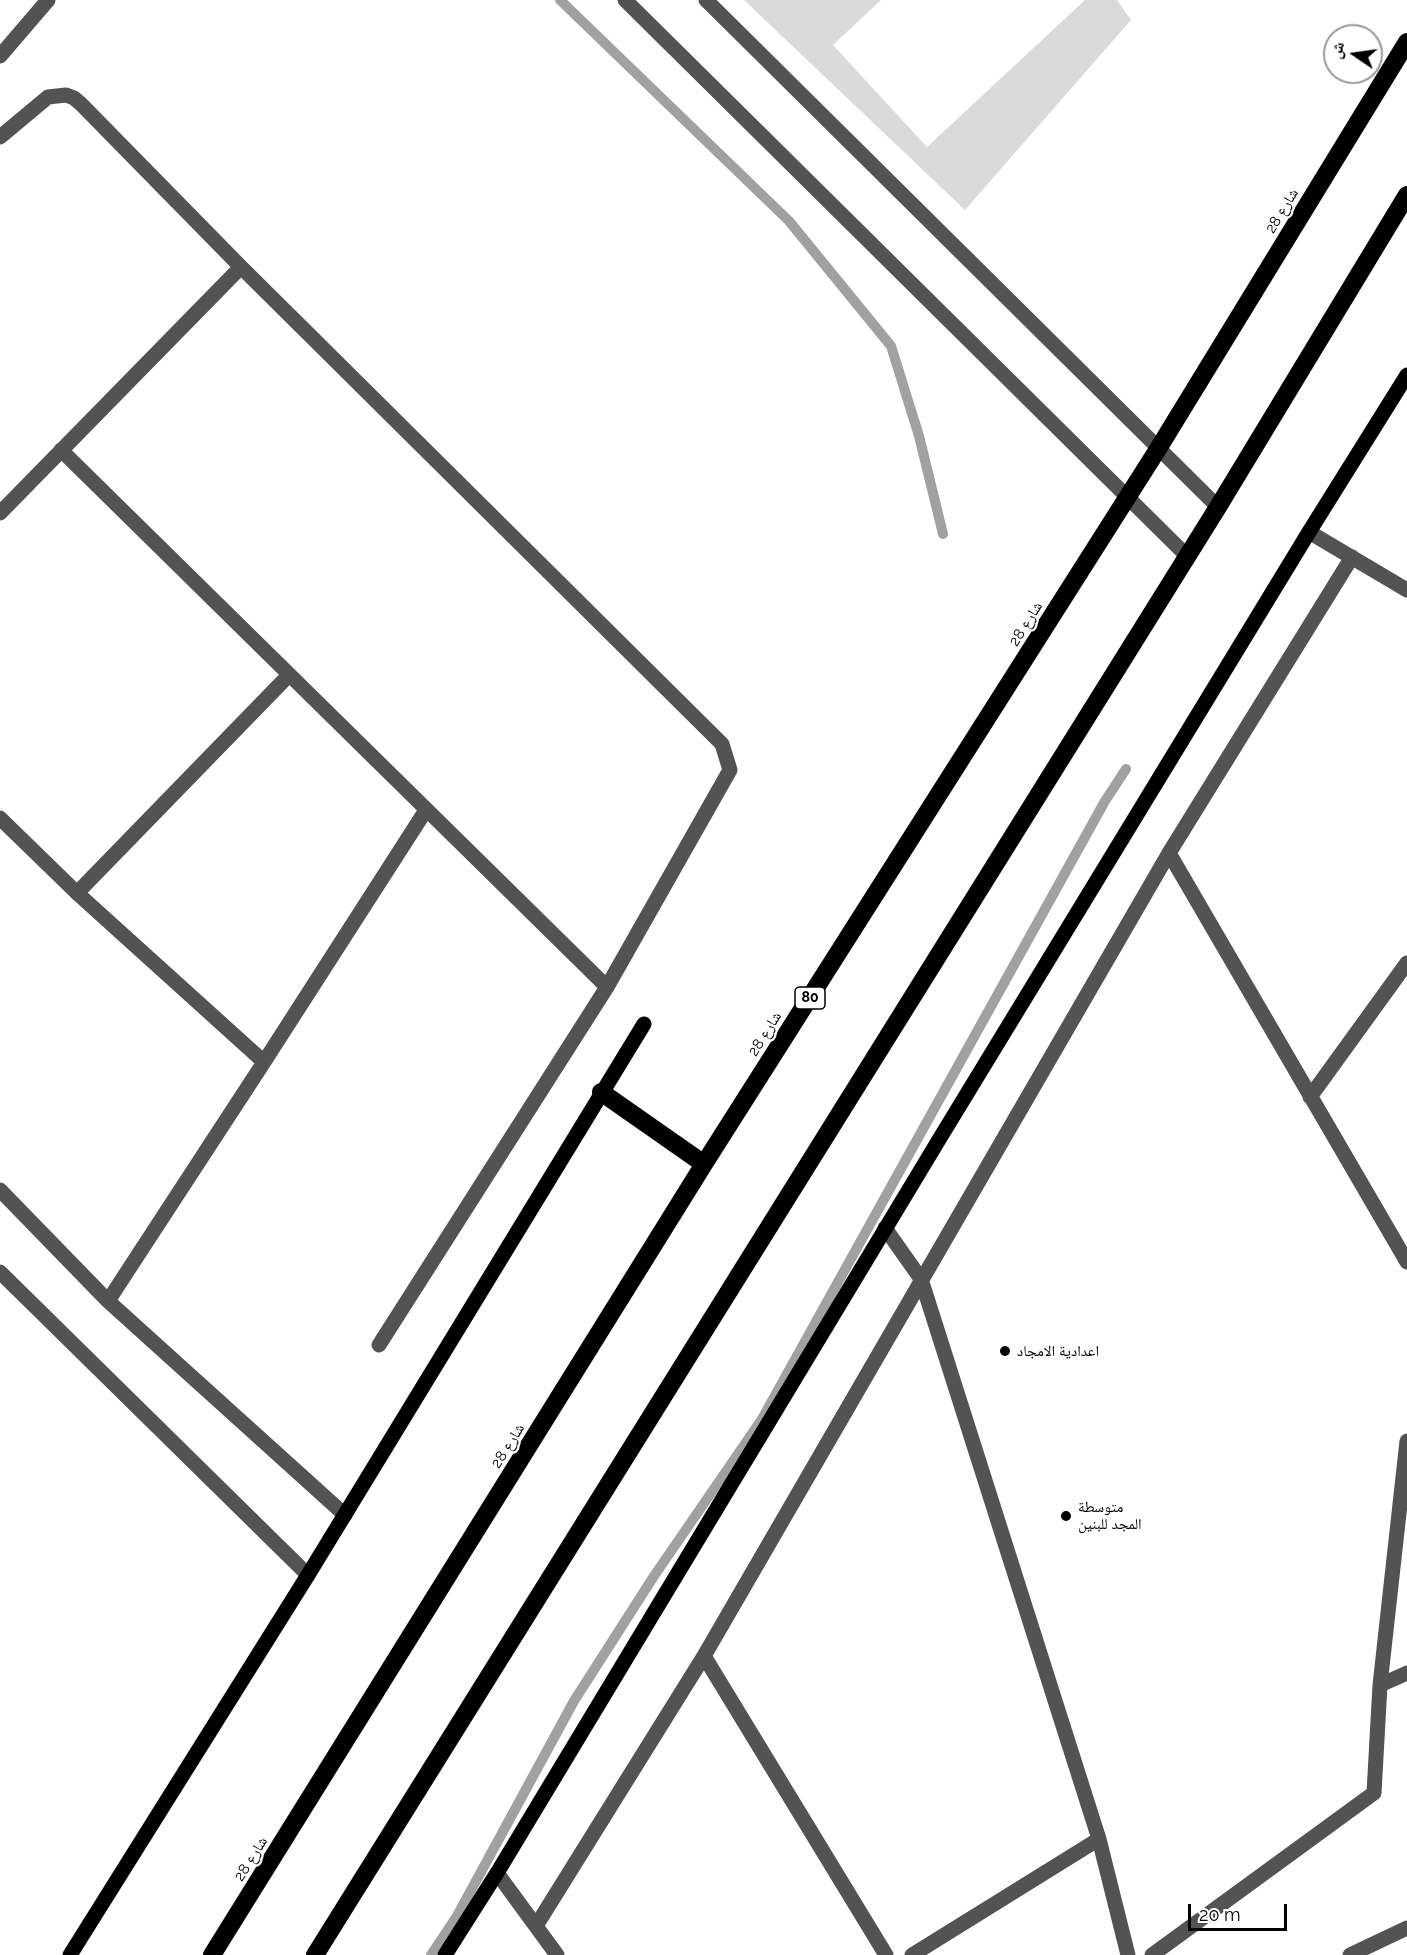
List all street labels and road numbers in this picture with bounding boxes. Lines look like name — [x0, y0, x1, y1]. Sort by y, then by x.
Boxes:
street label: شارع 28 — [1262, 185, 1302, 237]
street label: شارع 28 — [1005, 598, 1047, 650]
road number: 80 — [795, 987, 825, 1009]
street label: شارع 28 — [744, 1008, 786, 1060]
street label: شارع 28 — [487, 1420, 529, 1472]
street label: شارع 28 — [230, 1833, 272, 1885]

